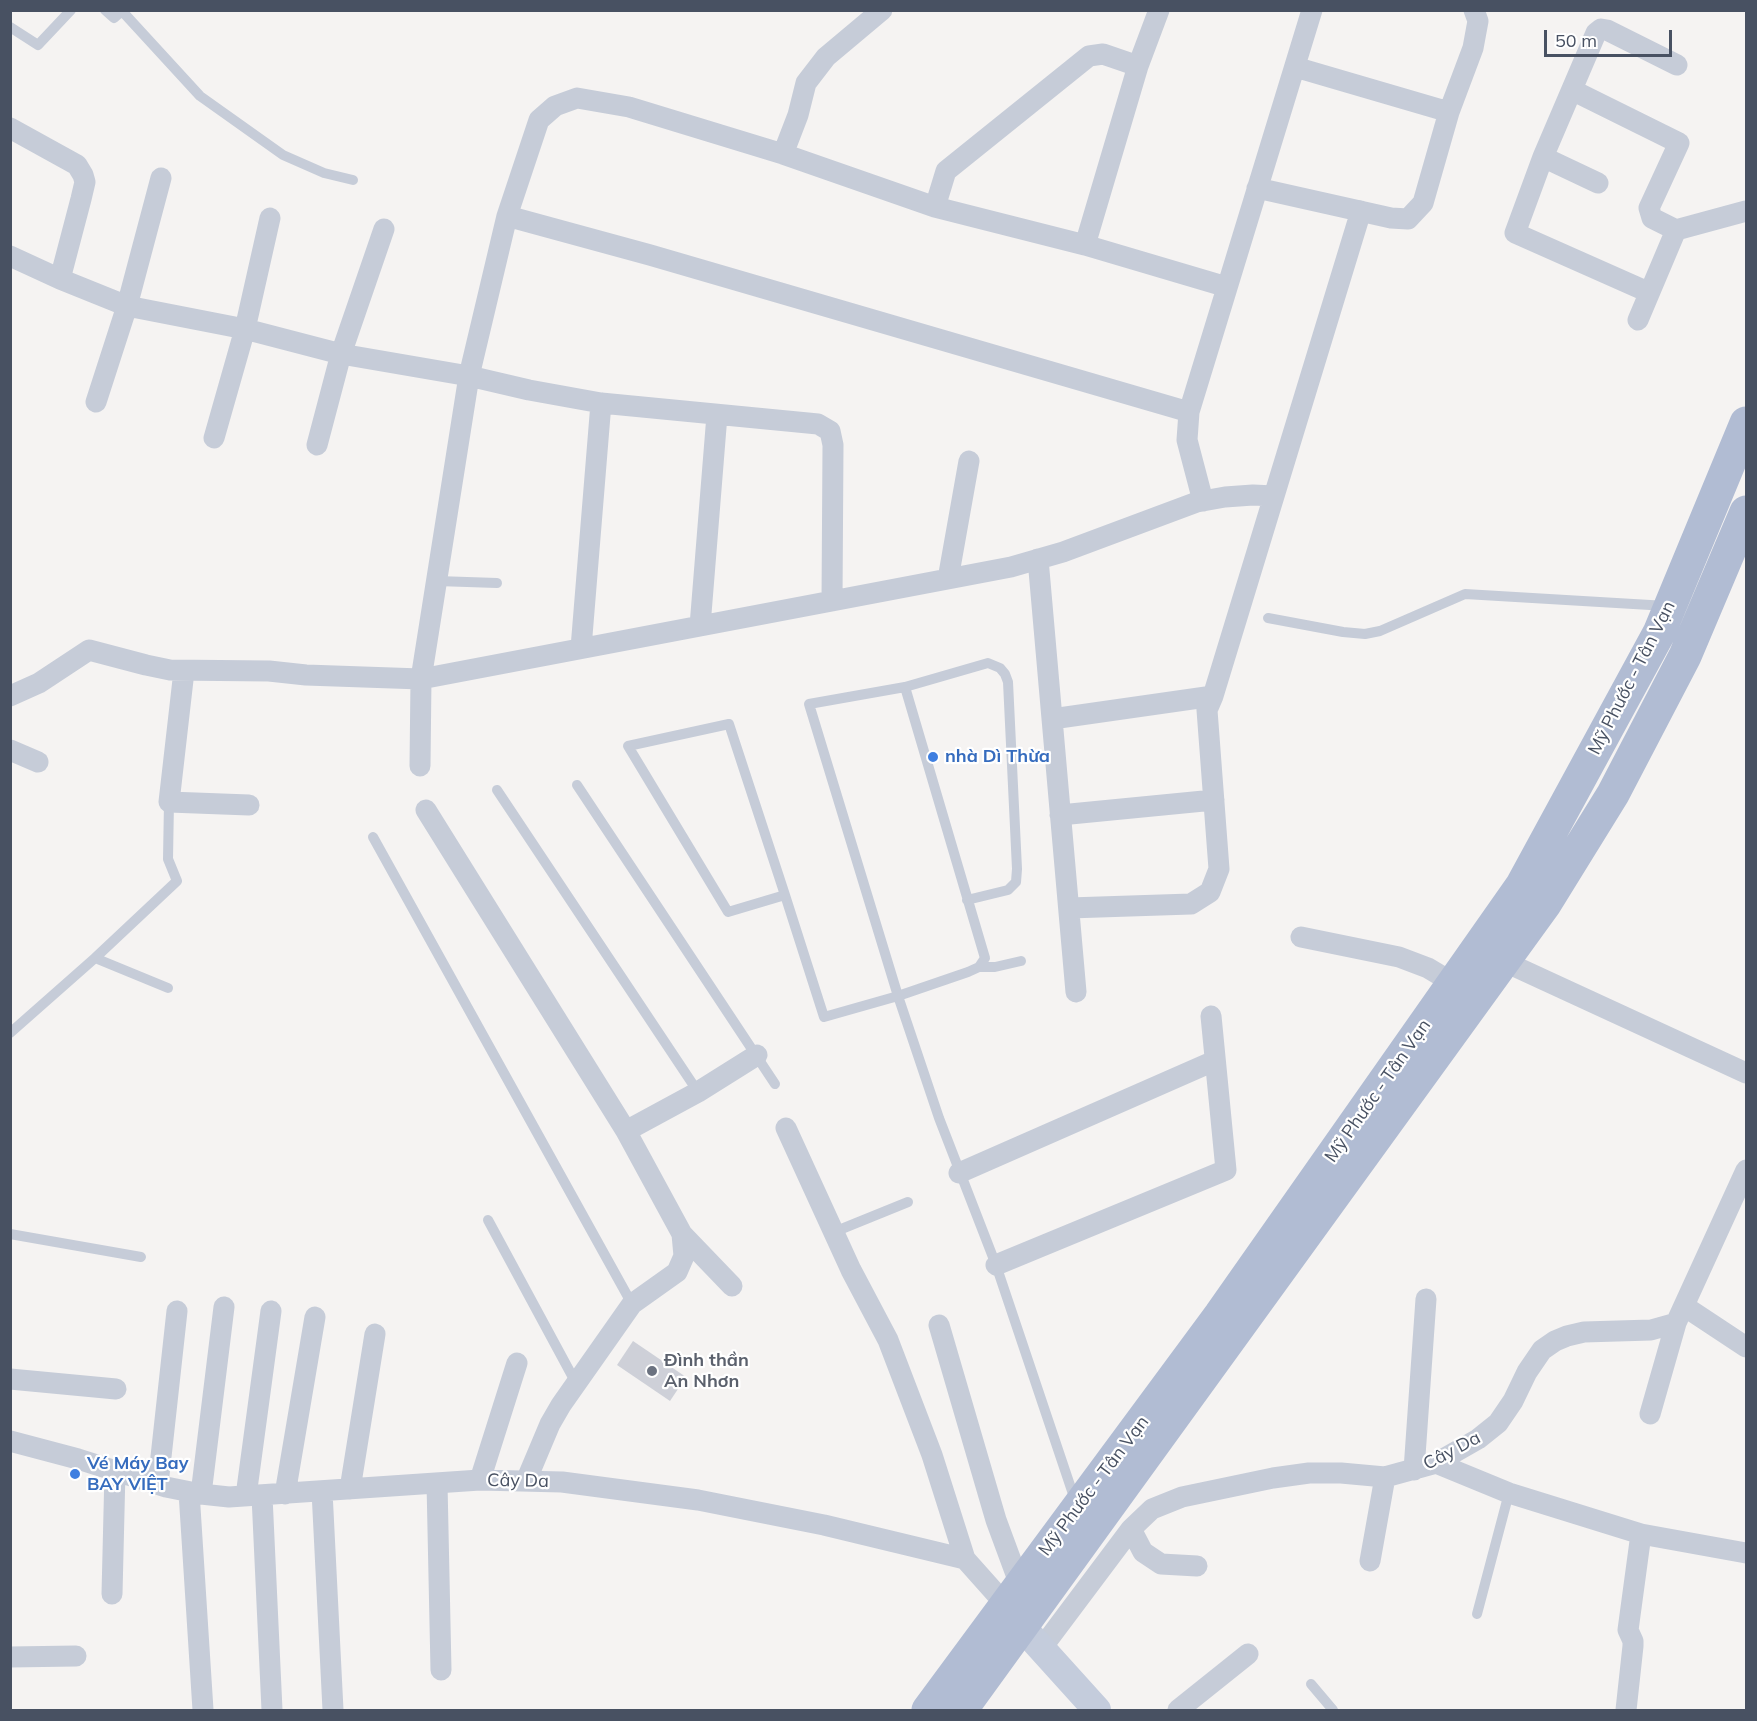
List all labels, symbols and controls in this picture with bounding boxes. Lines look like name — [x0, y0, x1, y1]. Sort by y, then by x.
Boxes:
scale bar — [1547, 18, 1674, 56]
text: 50 m — [1555, 29, 1597, 52]
street label: Mỹ Phước - Tân Vạn — [1584, 598, 1680, 758]
place label: nhà Dì Thừa — [945, 746, 1050, 768]
marker: nhà Dì Thừa — [926, 750, 940, 764]
street label: Mỹ Phước - Tân Vạn — [1321, 1015, 1435, 1167]
place label: Đình thần An Nhơn — [664, 1350, 749, 1392]
marker: Đình thần An Nhơn — [645, 1364, 659, 1378]
street label: Mỹ Phước - Tân Vạn — [1034, 1412, 1154, 1560]
street label: Cây Da — [1420, 1427, 1484, 1475]
place label: Vé Máy Bay BAY VIỆT — [87, 1453, 188, 1496]
marker: Vé Máy Bay BAY VIỆT — [68, 1467, 82, 1481]
street label: Cây Da — [487, 1470, 549, 1492]

